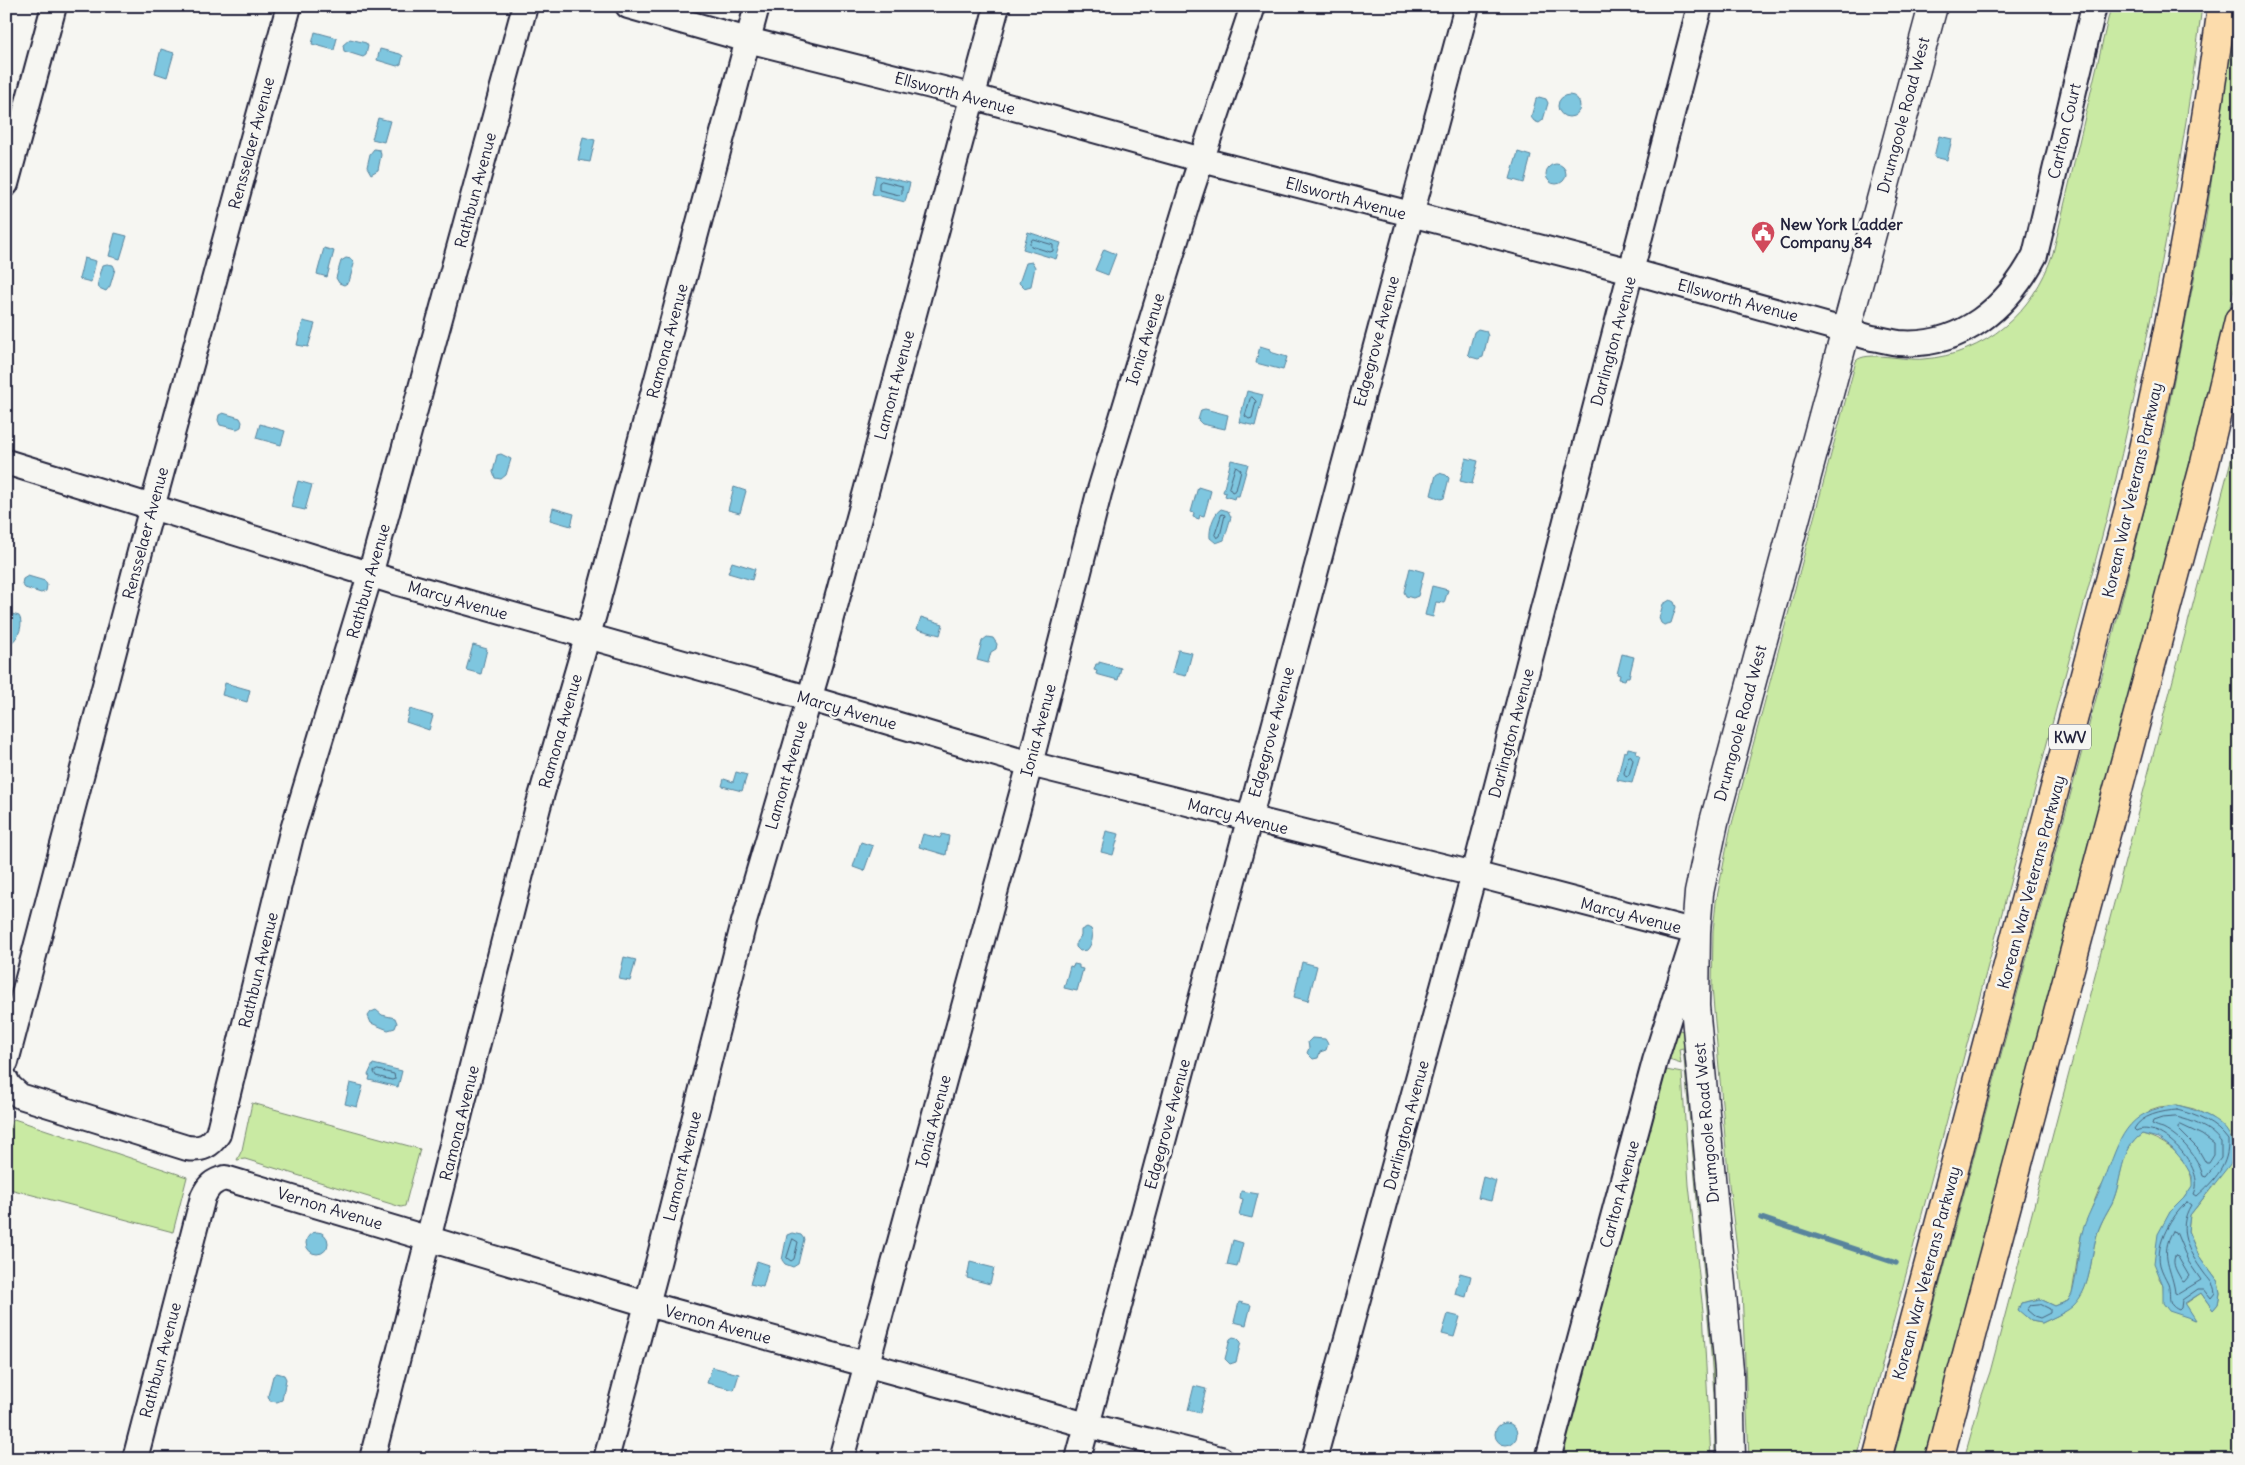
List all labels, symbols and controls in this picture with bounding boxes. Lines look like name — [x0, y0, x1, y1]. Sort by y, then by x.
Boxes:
street label: Drumgoole Road West — [1873, 34, 1934, 195]
street label: Ellsworth Avenue — [893, 67, 1017, 119]
street label: Rensselaer Avenue — [224, 75, 278, 211]
street label: Carlton Court — [2043, 81, 2085, 181]
street label: Rathbun Avenue — [450, 130, 500, 250]
street label: Ellsworth Avenue — [1284, 172, 1408, 224]
place label: New York Ladder Company 84 — [1780, 214, 1903, 253]
public building icon: New York Ladder Company 84 — [1750, 220, 1776, 254]
street label: Edgegrove Avenue — [1349, 274, 1403, 408]
street label: Darlington Avenue — [1586, 274, 1640, 408]
street label: Ellsworth Avenue — [1676, 274, 1800, 326]
street label: Ramona Avenue — [642, 281, 692, 401]
street label: Ionia Avenue — [1122, 291, 1168, 387]
street label: Lamont Avenue — [870, 328, 918, 442]
street label: Korean War Veterans Parkway — [2097, 380, 2167, 600]
street label: Rensselaer Avenue — [118, 465, 172, 601]
street label: Rathbun Avenue — [342, 521, 394, 641]
street label: Marcy Avenue — [406, 576, 510, 624]
street label: Drumgoole Road West — [1710, 642, 1771, 803]
street label: Edgegrove Avenue — [1244, 665, 1298, 799]
street label: Darlington Avenue — [1484, 666, 1538, 800]
street label: Ramona Avenue — [534, 671, 586, 791]
street label: Ionia Avenue — [1016, 682, 1060, 778]
street label: Marcy Avenue — [795, 686, 899, 734]
street label: Lamont Avenue — [761, 718, 811, 832]
road number: KWV — [2049, 724, 2091, 750]
street label: Korean War Veterans Parkway — [1993, 773, 2069, 991]
street label: Marcy Avenue — [1186, 794, 1290, 838]
street label: Marcy Avenue — [1579, 893, 1683, 937]
street label: Rathbun Avenue — [234, 910, 282, 1030]
street label: Drumgoole Road West — [1689, 1041, 1723, 1204]
street label: Edgegrove Avenue — [1140, 1057, 1194, 1191]
street label: Darlington Avenue — [1379, 1058, 1433, 1192]
street label: Ramona Avenue — [435, 1063, 483, 1183]
street label: Ionia Avenue — [911, 1073, 955, 1169]
street label: Lamont Avenue — [659, 1109, 705, 1223]
street label: Carlton Avenue — [1595, 1138, 1643, 1250]
street label: Korean War Veterans Parkway — [1888, 1164, 1964, 1382]
street label: Vernon Avenue — [275, 1182, 385, 1234]
street label: Rathbun Avenue — [135, 1300, 185, 1420]
street label: Vernon Avenue — [663, 1300, 773, 1348]

